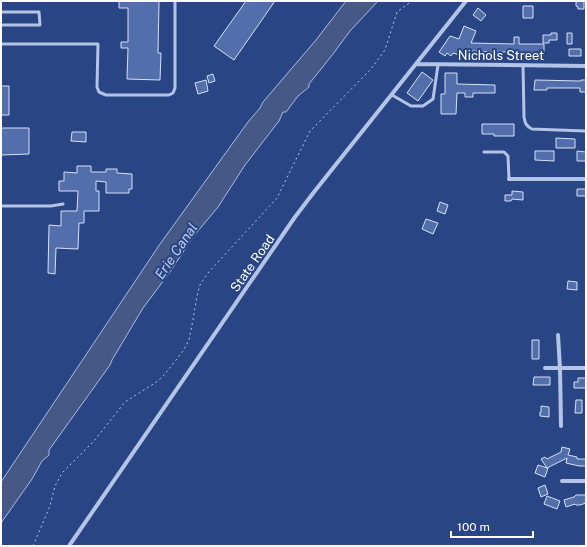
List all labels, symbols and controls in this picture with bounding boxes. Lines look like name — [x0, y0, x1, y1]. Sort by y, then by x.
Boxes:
street label: Nichols Street — [458, 48, 544, 63]
water label: Erie Canal — [151, 220, 201, 282]
street label: State Road — [227, 232, 278, 295]
scale bar — [451, 513, 533, 539]
text: 100 m — [457, 520, 490, 534]

